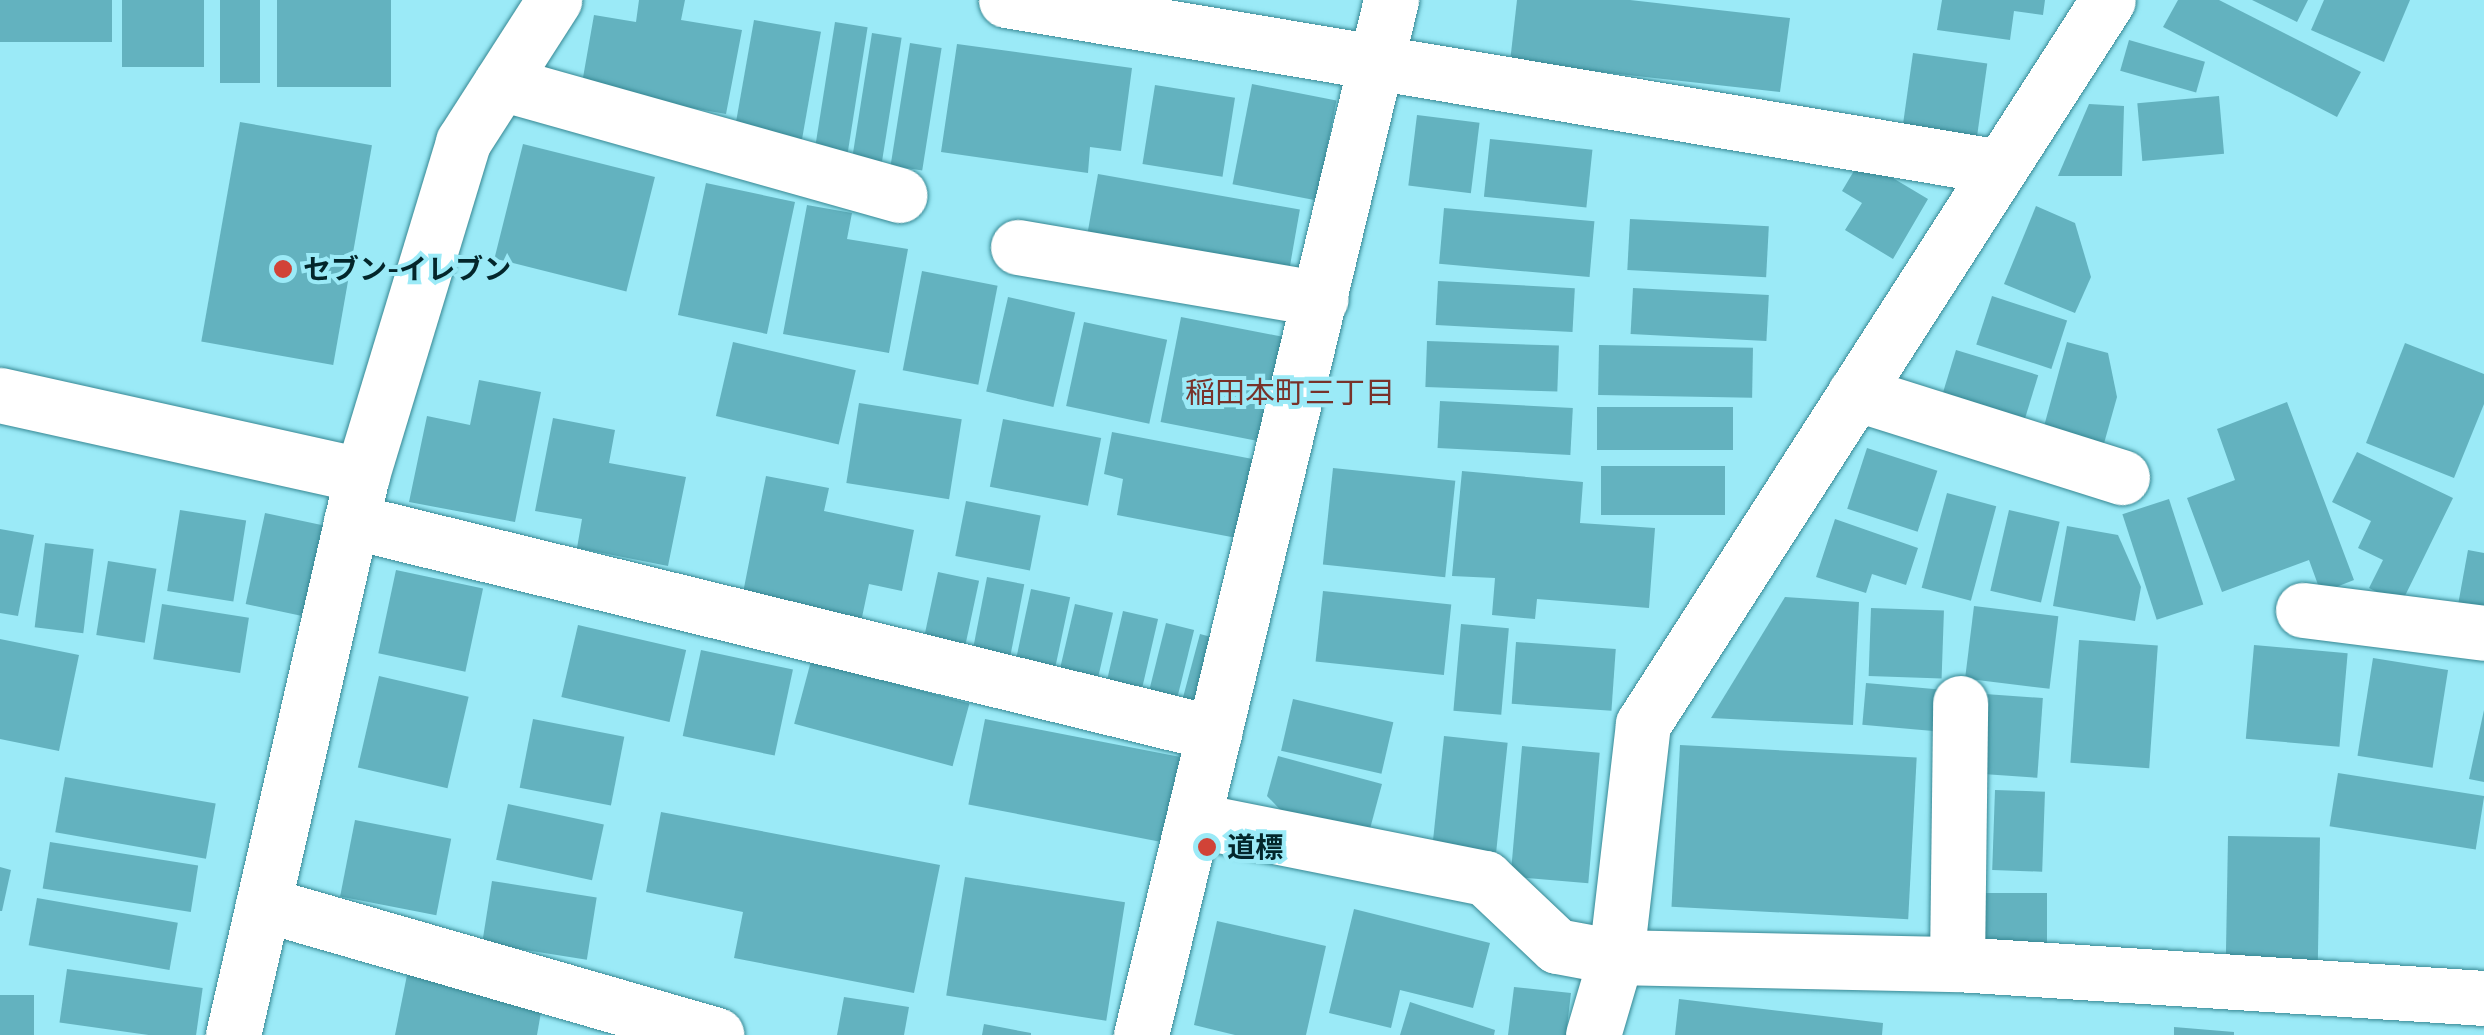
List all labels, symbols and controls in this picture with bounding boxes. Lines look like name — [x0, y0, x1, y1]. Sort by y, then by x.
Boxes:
place label: セブン-イレブン — [303, 252, 511, 286]
marker: セブン-イレブン — [272, 258, 294, 280]
district label: 稲田本町三丁目 — [1185, 374, 1395, 410]
place label: 道標 — [1227, 830, 1283, 864]
marker: 道標 — [1196, 836, 1218, 858]

